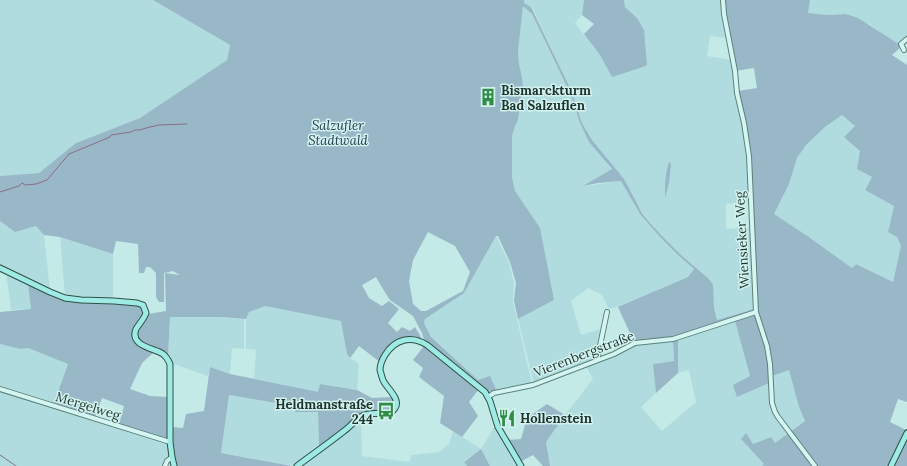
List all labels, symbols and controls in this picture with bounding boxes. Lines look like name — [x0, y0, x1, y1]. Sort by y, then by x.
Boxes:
place label: Bismarckturm Bad Salzuflen — [501, 82, 591, 114]
building icon: Bismarckturm Bad Salzuflen — [478, 87, 498, 107]
park label: Salzufler Stadtwald — [308, 117, 369, 149]
street label: Wiensieker Weg — [731, 190, 753, 289]
street label: Vierenbergstraße — [531, 327, 637, 381]
street label: Mergelweg — [54, 388, 123, 424]
place label: Heldmanstraße 244 — [275, 396, 373, 428]
bus stop icon: Heldmanstraße 244 — [376, 401, 396, 421]
restaurant icon: Hollenstein — [497, 408, 517, 428]
place label: Hollenstein — [520, 410, 593, 427]

